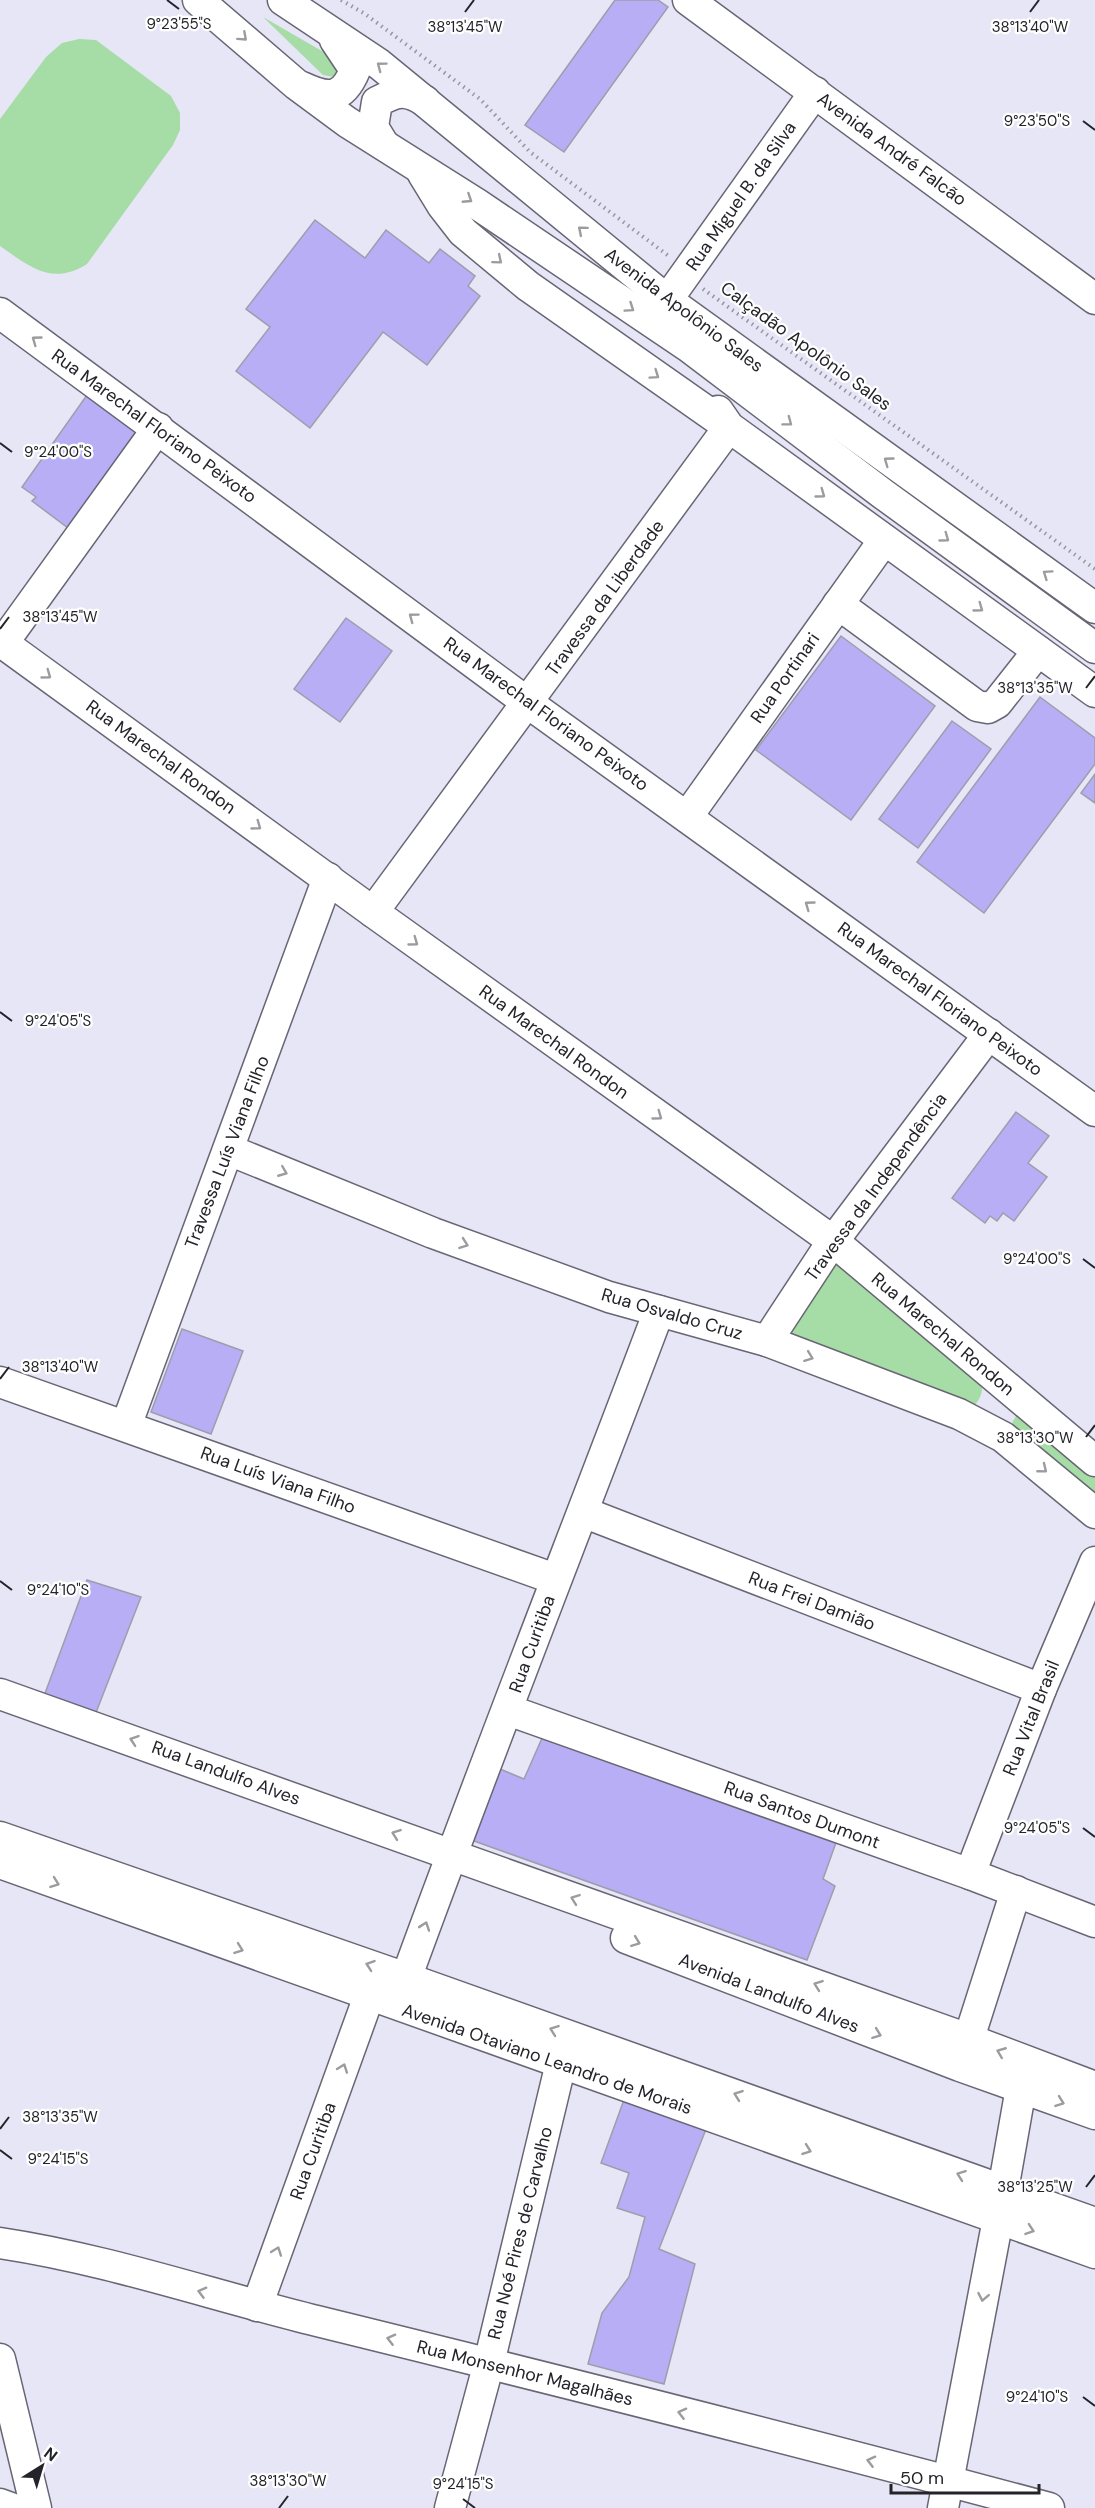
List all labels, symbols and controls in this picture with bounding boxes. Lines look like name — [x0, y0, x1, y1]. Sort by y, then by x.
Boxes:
text: 9°23'55"S — [146, 14, 212, 34]
text: 38°13'45"W — [427, 17, 503, 37]
text: 38°13'40"W — [992, 17, 1069, 37]
one-way arrow — [237, 30, 247, 41]
one-way arrow — [377, 63, 388, 74]
street label: Avenida André Falcão — [812, 87, 972, 211]
text: 9°23'50"S — [1004, 111, 1071, 131]
street label: Rua Miguel B. da Silva — [680, 117, 802, 275]
one-way arrow — [462, 192, 473, 203]
one-way arrow — [578, 226, 589, 237]
street label: Avenida Apolônio Sales — [600, 242, 768, 378]
one-way arrow — [491, 253, 502, 264]
street label: Calçadão Apolônio Sales — [716, 276, 896, 416]
one-way arrow — [624, 300, 635, 311]
one-way arrow — [32, 336, 43, 347]
street label: Rua Marechal Floriano Peixoto — [47, 343, 261, 509]
one-way arrow — [649, 368, 660, 379]
one-way arrow — [782, 415, 793, 426]
text: 9°24'00"S — [24, 442, 92, 462]
one-way arrow — [884, 457, 895, 468]
one-way arrow — [814, 487, 825, 498]
street label: Travessa da Liberdade — [540, 515, 670, 681]
one-way arrow — [938, 531, 949, 542]
one-way arrow — [1043, 570, 1054, 581]
one-way arrow — [972, 601, 983, 612]
text: 38°13'45"W — [22, 607, 98, 627]
one-way arrow — [409, 614, 420, 625]
street label: Rua Portinari — [745, 628, 825, 728]
street label: Rua Marechal Floriano Peixoto — [439, 631, 653, 797]
one-way arrow — [41, 668, 52, 679]
text: 38°13'35"W — [997, 678, 1073, 698]
street label: Rua Marechal Rondon — [81, 694, 241, 820]
one-way arrow — [250, 819, 261, 830]
one-way arrow — [804, 901, 815, 912]
street label: Rua Marechal Floriano Peixoto — [833, 916, 1047, 1082]
one-way arrow — [407, 935, 418, 946]
street label: Rua Marechal Rondon — [474, 979, 634, 1105]
text: 9°24'05"S — [25, 1011, 92, 1031]
street label: Travessa Luís Viana Filho — [179, 1052, 275, 1252]
street label: Travessa da Independência — [800, 1088, 952, 1286]
one-way arrow — [651, 1109, 662, 1120]
one-way arrow — [277, 1165, 288, 1177]
one-way arrow — [459, 1237, 469, 1250]
text: 9°24'00"S — [1003, 1249, 1071, 1269]
street label: Rua Marechal Rondon — [866, 1267, 1020, 1401]
street label: Rua Osvaldo Cruz — [599, 1282, 745, 1346]
one-way arrow — [803, 1350, 814, 1363]
text: 38°13'40"W — [22, 1357, 99, 1377]
text: 38°13'30"W — [996, 1428, 1074, 1448]
street label: Rua Luís Viana Filho — [197, 1441, 359, 1519]
one-way arrow — [1036, 1462, 1047, 1473]
street label: Rua Frei Damião — [745, 1566, 879, 1636]
text: 9°24'10"S — [27, 1580, 90, 1600]
street label: Rua Curitiba — [503, 1592, 561, 1696]
street label: Rua Vital Brasil — [997, 1657, 1065, 1779]
one-way arrow — [129, 1735, 140, 1748]
street label: Rua Landulfo Alves — [148, 1735, 304, 1811]
street label: Rua Santos Dumont — [721, 1776, 883, 1854]
text: 9°24'05"S — [1004, 1818, 1071, 1838]
one-way arrow — [391, 1829, 402, 1842]
one-way arrow — [49, 1876, 60, 1888]
one-way arrow — [570, 1893, 581, 1906]
one-way arrow — [417, 1921, 430, 1931]
one-way arrow — [630, 1935, 641, 1947]
one-way arrow — [233, 1941, 243, 1954]
street label: Avenida Landulfo Alves — [675, 1947, 863, 2039]
one-way arrow — [365, 1960, 376, 1973]
one-way arrow — [813, 1980, 824, 1993]
street label: Avenida Otaviano Leandro de Morais — [399, 1998, 695, 2120]
one-way arrow — [549, 2025, 560, 2038]
one-way arrow — [871, 2027, 882, 2040]
one-way arrow — [996, 2047, 1007, 2059]
one-way arrow — [336, 2063, 348, 2074]
one-way arrow — [733, 2090, 743, 2103]
one-way arrow — [1054, 2094, 1065, 2107]
street label: Rua Curitiba — [284, 2099, 342, 2203]
text: 38°13'35"W — [22, 2107, 98, 2127]
street label: Rua Noé Pires de Carvalho — [482, 2124, 558, 2342]
one-way arrow — [802, 2143, 812, 2156]
text: 9°24'15"S — [27, 2149, 89, 2169]
one-way arrow — [956, 2169, 967, 2182]
text: 38°13'25"W — [997, 2177, 1073, 2197]
one-way arrow — [1025, 2223, 1035, 2236]
one-way arrow — [269, 2246, 282, 2257]
one-way arrow — [197, 2286, 207, 2299]
one-way arrow — [977, 2292, 990, 2302]
one-way arrow — [386, 2334, 396, 2347]
street label: Rua Monsenhor Magalhães — [414, 2335, 636, 2411]
text: 9°24'10"S — [1006, 2387, 1069, 2407]
one-way arrow — [677, 2407, 687, 2420]
north arrow — [12, 2436, 72, 2496]
text: N — [40, 2443, 62, 2466]
one-way arrow — [866, 2456, 876, 2469]
scale bar — [891, 2457, 1040, 2495]
text: 50 m — [900, 2466, 944, 2490]
text: 38°13'30"W — [249, 2471, 327, 2491]
text: 9°24'15"S — [432, 2474, 494, 2494]

